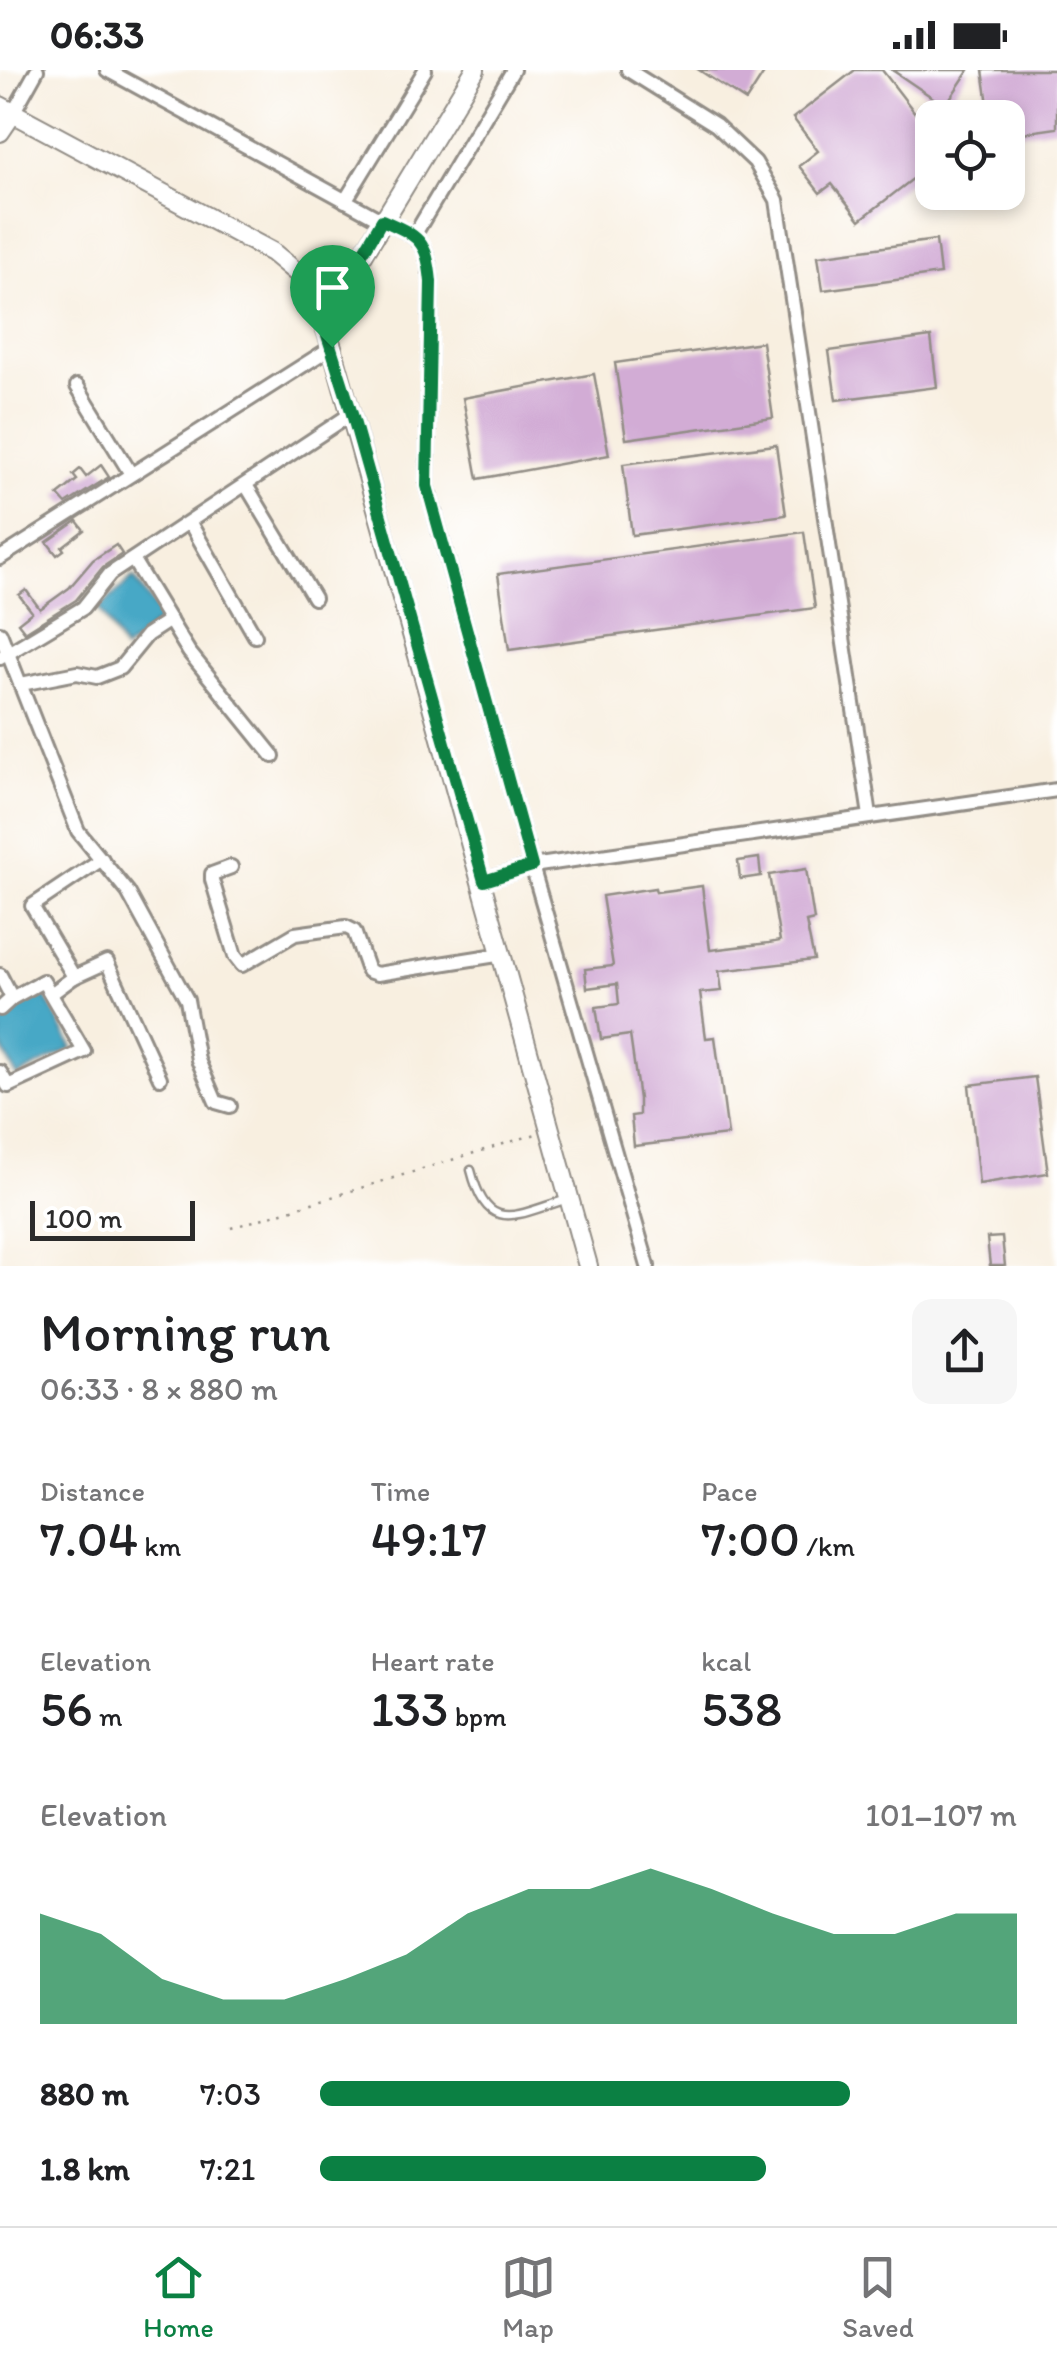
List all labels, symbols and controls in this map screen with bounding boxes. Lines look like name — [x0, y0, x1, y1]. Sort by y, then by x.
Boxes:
text: 06:33 — [50, 12, 144, 58]
map controls — [915, 100, 1025, 210]
button: locate — [915, 100, 1025, 210]
pin — [290, 245, 375, 348]
icon: arrive — [305, 260, 360, 315]
scale bar — [30, 1196, 195, 1240]
text: 100 m — [45, 1201, 122, 1235]
text: Morning run — [40, 1299, 331, 1365]
button: share — [912, 1299, 1017, 1404]
text: 06:33 · 8 × 880 m — [40, 1370, 278, 1408]
text: Distance — [40, 1474, 145, 1508]
text: Time — [371, 1474, 430, 1508]
text: Pace — [701, 1474, 757, 1508]
text: 7.04 — [40, 1508, 138, 1569]
text: 49:17 — [371, 1508, 487, 1569]
text: 7:00 — [701, 1508, 800, 1569]
text: km — [138, 1529, 181, 1563]
text: /km — [800, 1529, 855, 1563]
text: Elevation — [40, 1644, 151, 1678]
text: Heart rate — [371, 1644, 495, 1678]
text: kcal — [701, 1644, 751, 1678]
text: 56 — [40, 1678, 93, 1739]
text: 133 — [371, 1678, 448, 1739]
text: 538 — [701, 1678, 782, 1739]
text: m — [93, 1699, 123, 1733]
text: bpm — [448, 1699, 507, 1733]
text: Elevation — [40, 1796, 167, 1834]
text: 101–107 m — [865, 1796, 1017, 1834]
text: 880 m — [40, 2075, 129, 2113]
text: 7:03 — [200, 2075, 261, 2113]
text: 1.8 km — [40, 2150, 130, 2188]
text: 7:21 — [200, 2150, 255, 2188]
tab: Home — [143, 2250, 214, 2344]
tab: Map — [501, 2250, 556, 2344]
tab: Saved — [842, 2250, 914, 2344]

